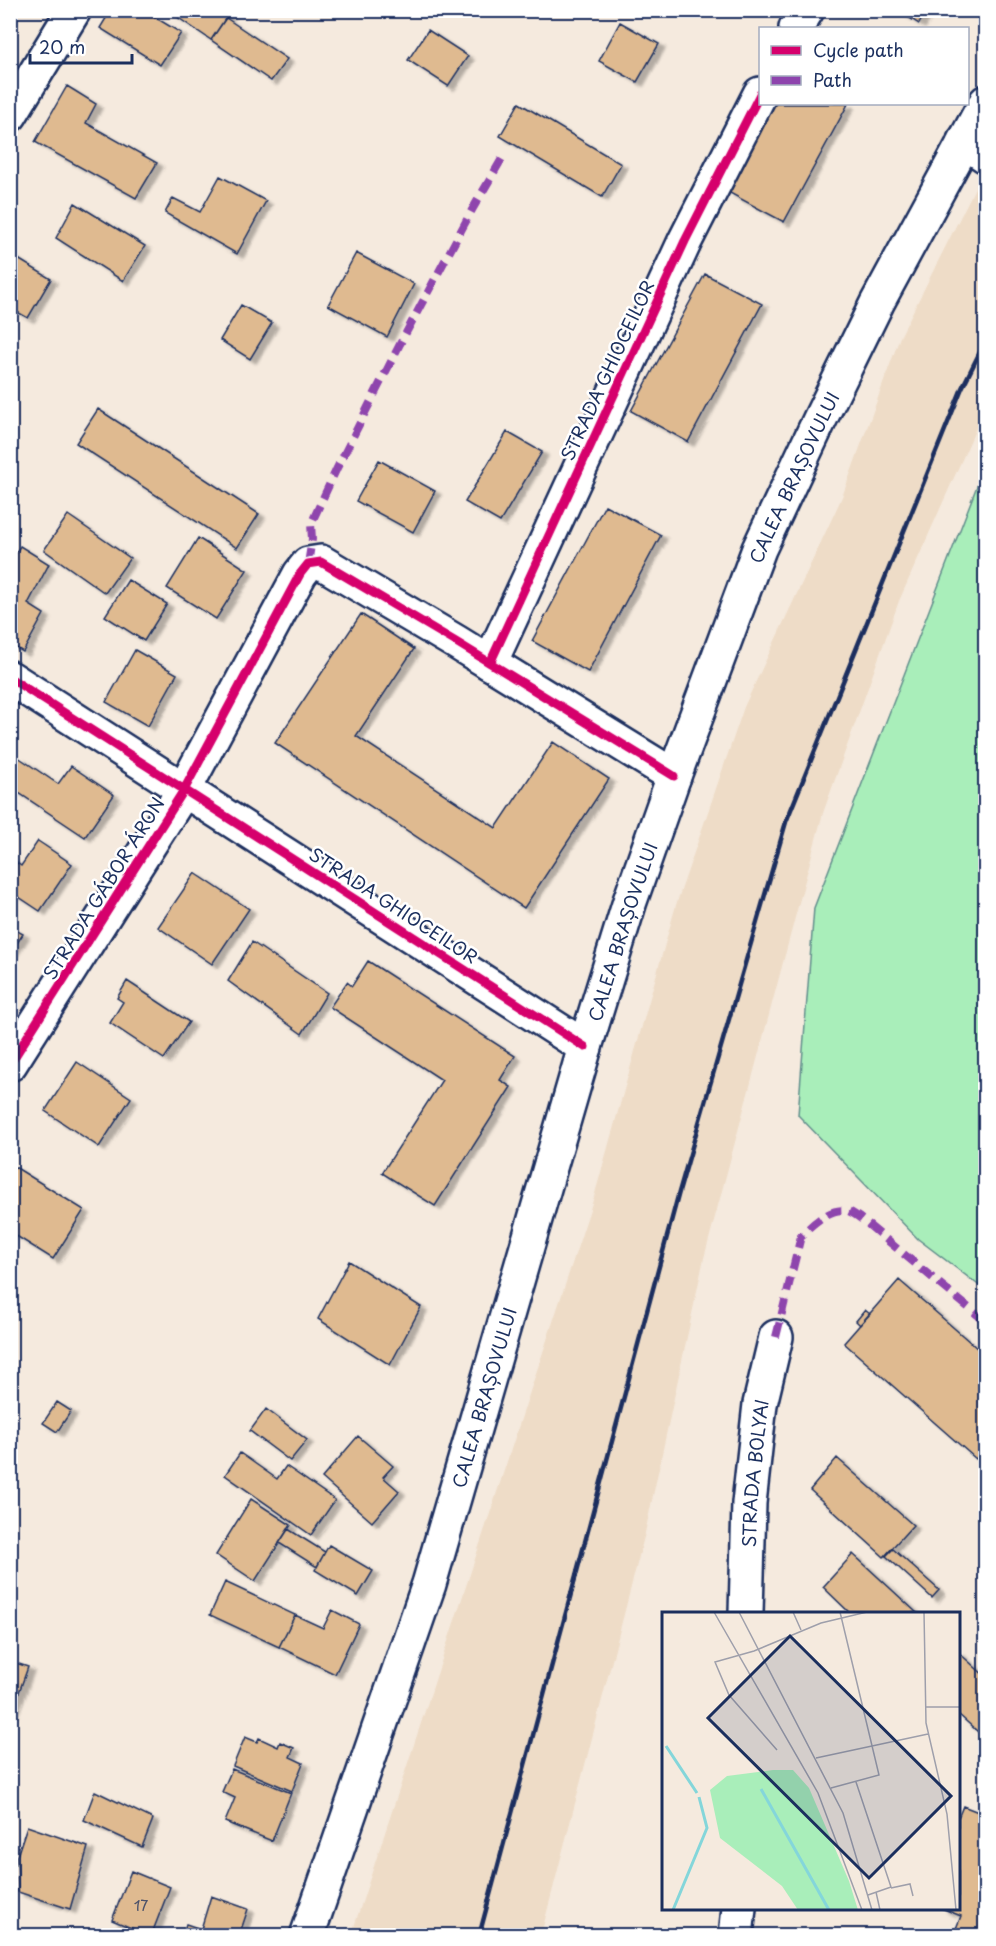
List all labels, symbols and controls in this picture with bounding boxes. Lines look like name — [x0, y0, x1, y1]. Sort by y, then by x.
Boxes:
scale bar — [30, 27, 132, 65]
legend — [759, 27, 969, 105]
text: 20 m — [39, 33, 85, 60]
text: Cycle path — [813, 36, 904, 63]
text: Path — [813, 66, 852, 93]
street label: STRADA GHIOCEILOR — [553, 275, 661, 465]
street label: CALEA BRAȘOVULUI — [741, 387, 845, 567]
street label: STRADA GÁBOR ÁRON — [36, 792, 170, 984]
street label: CALEA BRAȘOVULUI — [580, 838, 663, 1024]
street label: STRADA GHIOCEILOR — [304, 840, 484, 970]
street label: CALEA BRAȘOVULUI — [444, 1304, 522, 1491]
street label: STRADA BOLYAI — [734, 1396, 774, 1548]
inset map — [662, 1612, 960, 1910]
house number: 17 — [134, 1893, 148, 1916]

